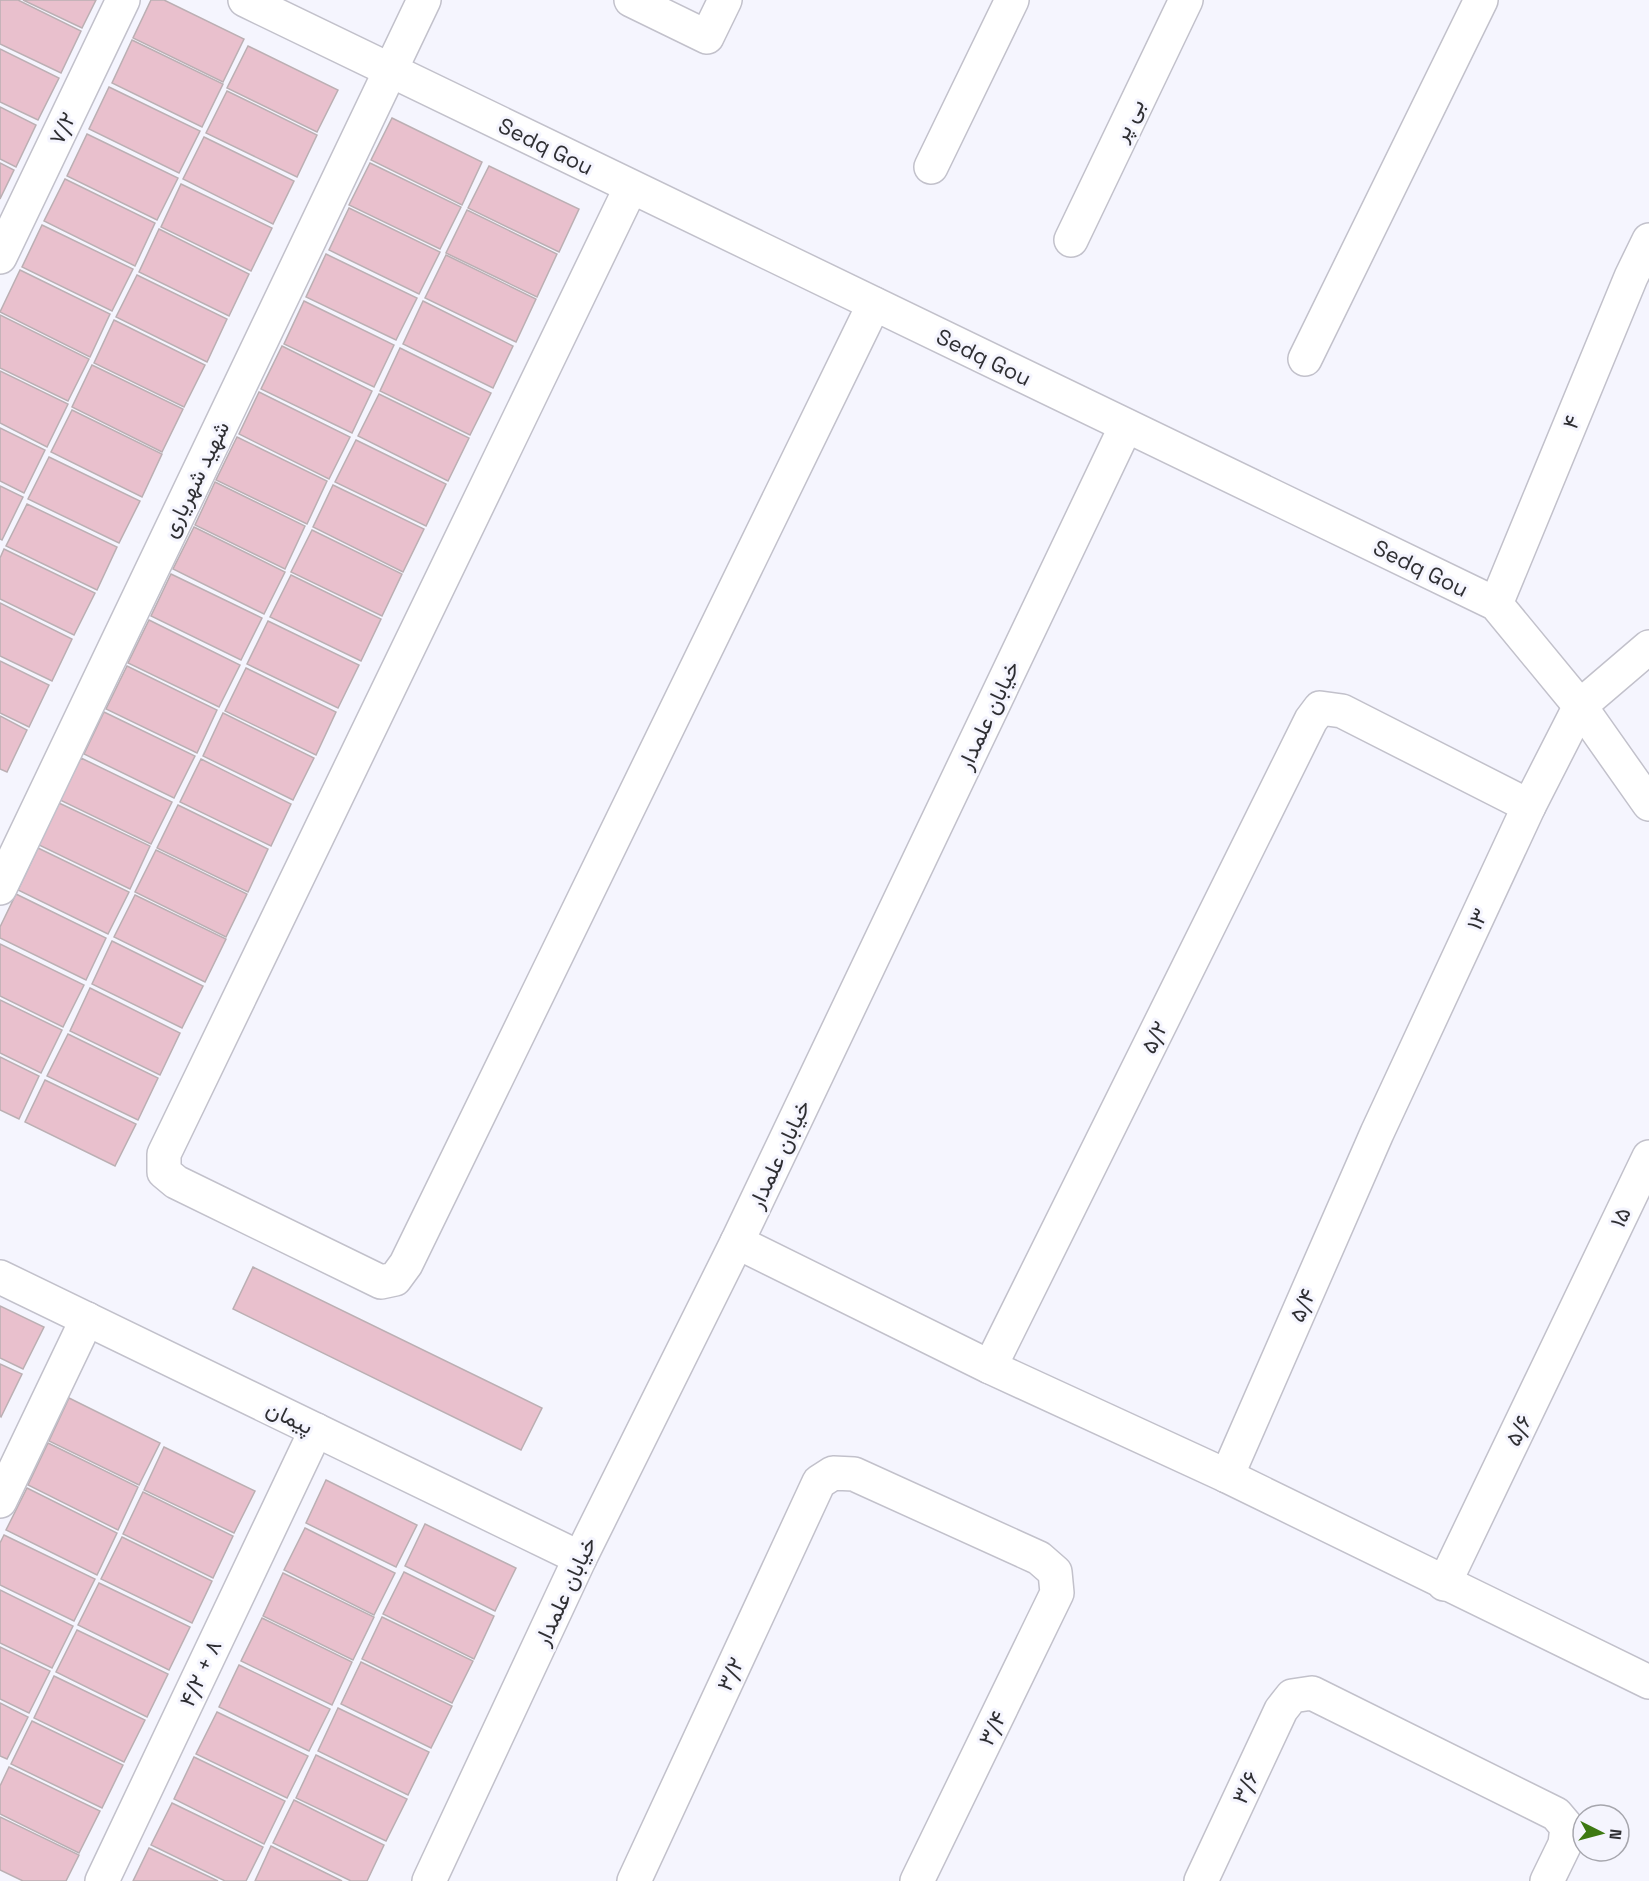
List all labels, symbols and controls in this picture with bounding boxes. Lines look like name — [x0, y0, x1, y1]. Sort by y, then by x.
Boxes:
street label: بی پر — [1105, 94, 1151, 148]
street label: ۷/۲ — [42, 107, 82, 149]
street label: Sedq Gou — [494, 111, 598, 181]
street label: Sedq Gou — [932, 322, 1036, 392]
street label: ۴ — [1556, 411, 1586, 433]
street label: شهید شهریاری — [155, 416, 235, 542]
street label: Sedq Gou — [1369, 533, 1473, 603]
street label: خیابان علمدار — [950, 656, 1025, 775]
street label: ۱۳ — [1460, 904, 1494, 934]
street label: ۵/۲ — [1134, 1016, 1174, 1058]
street label: خیابان علمدار — [741, 1095, 816, 1214]
street label: ۱۵ — [1603, 1202, 1637, 1232]
street label: ۵/۴ — [1282, 1284, 1322, 1326]
street label: پیمان — [261, 1394, 318, 1441]
street label: ۵/۶ — [1498, 1410, 1538, 1450]
street label: خیابان علمدار — [527, 1532, 602, 1651]
street label: ۴/۲ + ۸ — [172, 1635, 228, 1711]
street label: ۳/۲ — [710, 1653, 750, 1695]
street label: ۳/۴ — [972, 1706, 1012, 1750]
street label: ۳/۶ — [1225, 1766, 1265, 1808]
north arrow — [1571, 1803, 1631, 1863]
text: N — [1604, 1828, 1626, 1841]

